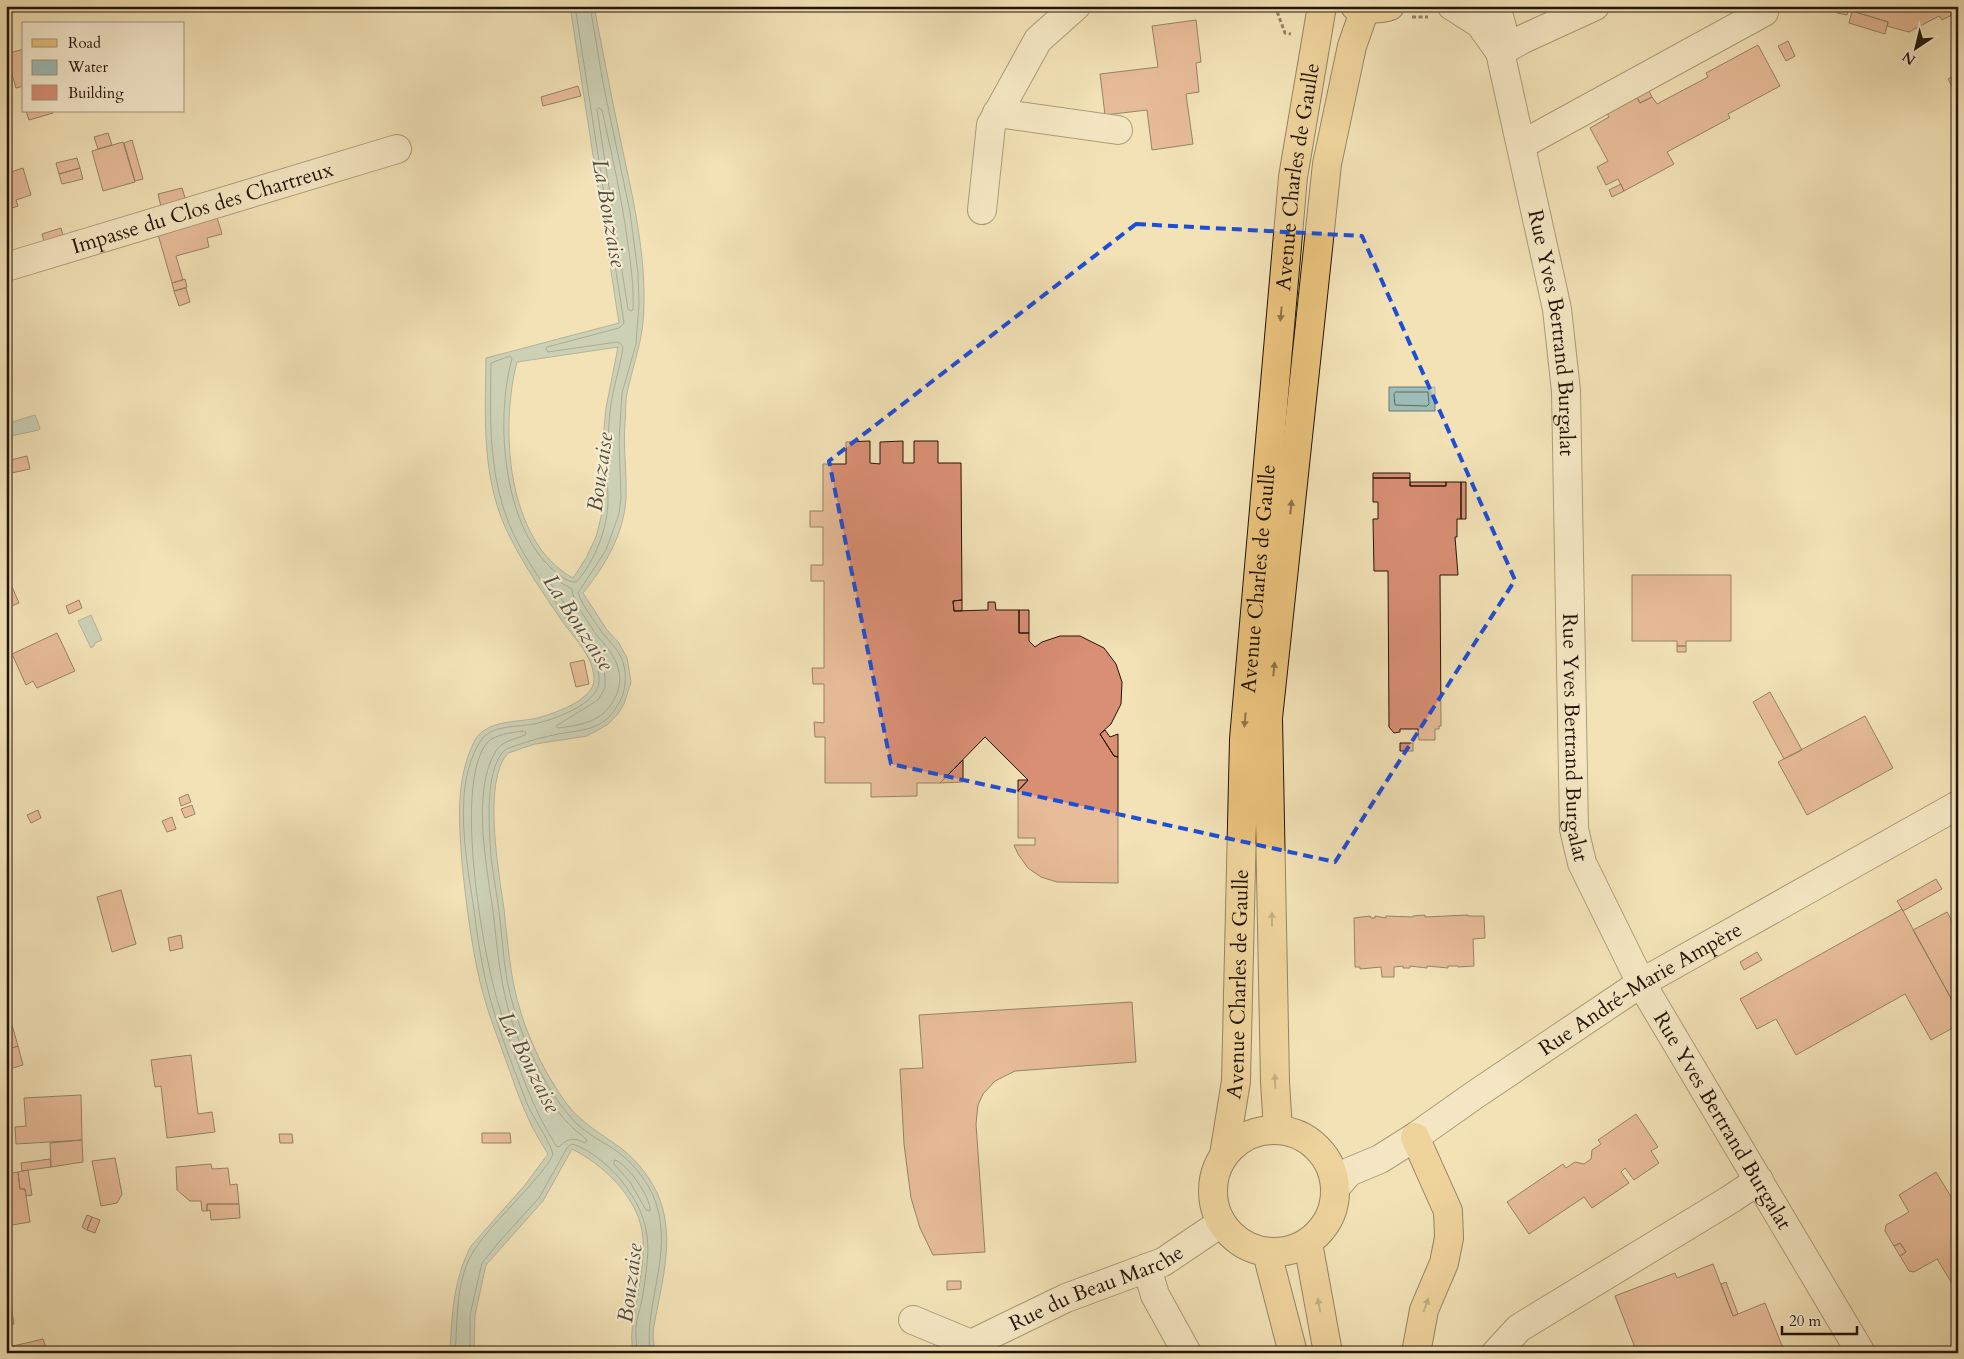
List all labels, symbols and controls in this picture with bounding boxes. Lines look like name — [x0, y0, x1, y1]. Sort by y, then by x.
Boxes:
legend — [22, 22, 185, 112]
north arrow — [1892, 22, 1942, 72]
text: Road — [68, 33, 101, 53]
text: N — [1898, 47, 1919, 70]
text: Water — [67, 57, 109, 77]
street label: Avenue Charles de Gaulle — [1269, 61, 1327, 292]
text: Building — [68, 83, 124, 103]
street label: Impasse du Clos des Chartreux — [68, 155, 337, 261]
water label: La Bouzaise — [585, 157, 633, 270]
street label: Rue Yves Bertrand Burgalat — [1520, 207, 1581, 457]
one-way arrow — [1277, 307, 1285, 323]
water label: Bouzaise — [580, 430, 620, 514]
street label: Avenue Charles de Gaulle — [1234, 463, 1283, 694]
one-way arrow — [1287, 499, 1295, 515]
water label: La Bouzaise — [536, 568, 621, 677]
street label: Rue Yves Bertrand Burgalat — [1555, 613, 1595, 865]
one-way arrow — [1270, 661, 1278, 677]
one-way arrow — [1241, 713, 1249, 729]
street label: Avenue Charles de Gaulle — [1219, 869, 1256, 1101]
one-way arrow — [1268, 911, 1276, 927]
street label: Rue André-Marie Ampère — [1533, 915, 1747, 1063]
street label: Rue Yves Bertrand Burgalat — [1646, 1006, 1799, 1235]
water label: La Bouzaise — [491, 1007, 568, 1119]
one-way arrow — [1271, 1073, 1279, 1089]
street label: Rue du Beau Marche — [1004, 1238, 1189, 1338]
water label: Bouzaise — [610, 1241, 650, 1324]
one-way arrow — [1315, 1296, 1323, 1312]
one-way arrow — [1422, 1297, 1430, 1312]
scale bar — [1782, 1304, 1856, 1336]
text: 20 m — [1789, 1311, 1821, 1331]

